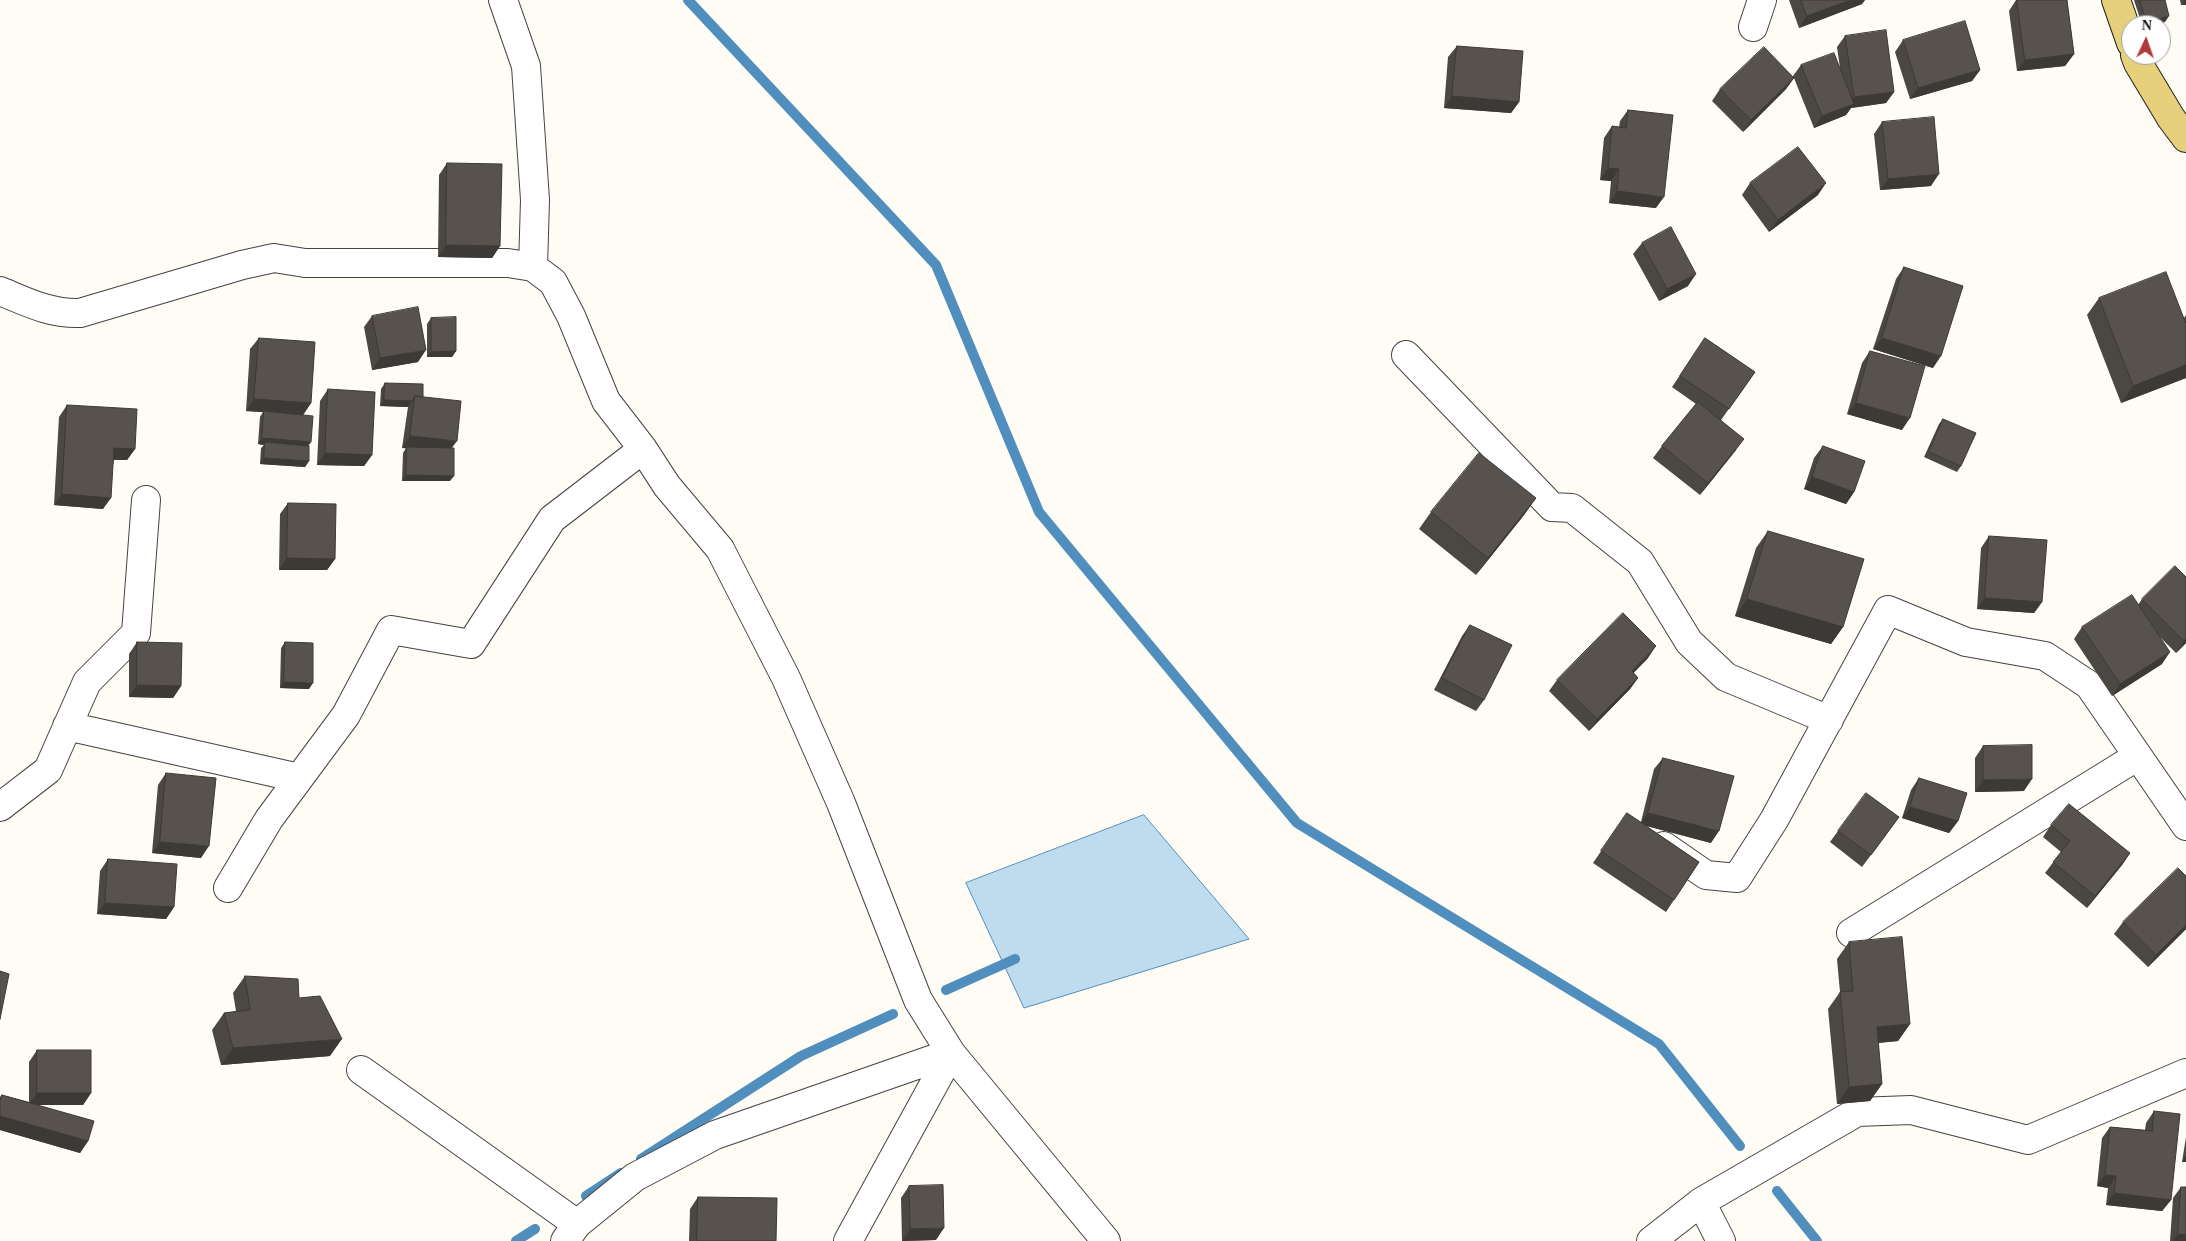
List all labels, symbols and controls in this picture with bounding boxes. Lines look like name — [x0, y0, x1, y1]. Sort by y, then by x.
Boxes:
north arrow — [2121, 15, 2171, 65]
text: N — [2141, 18, 2152, 33]

